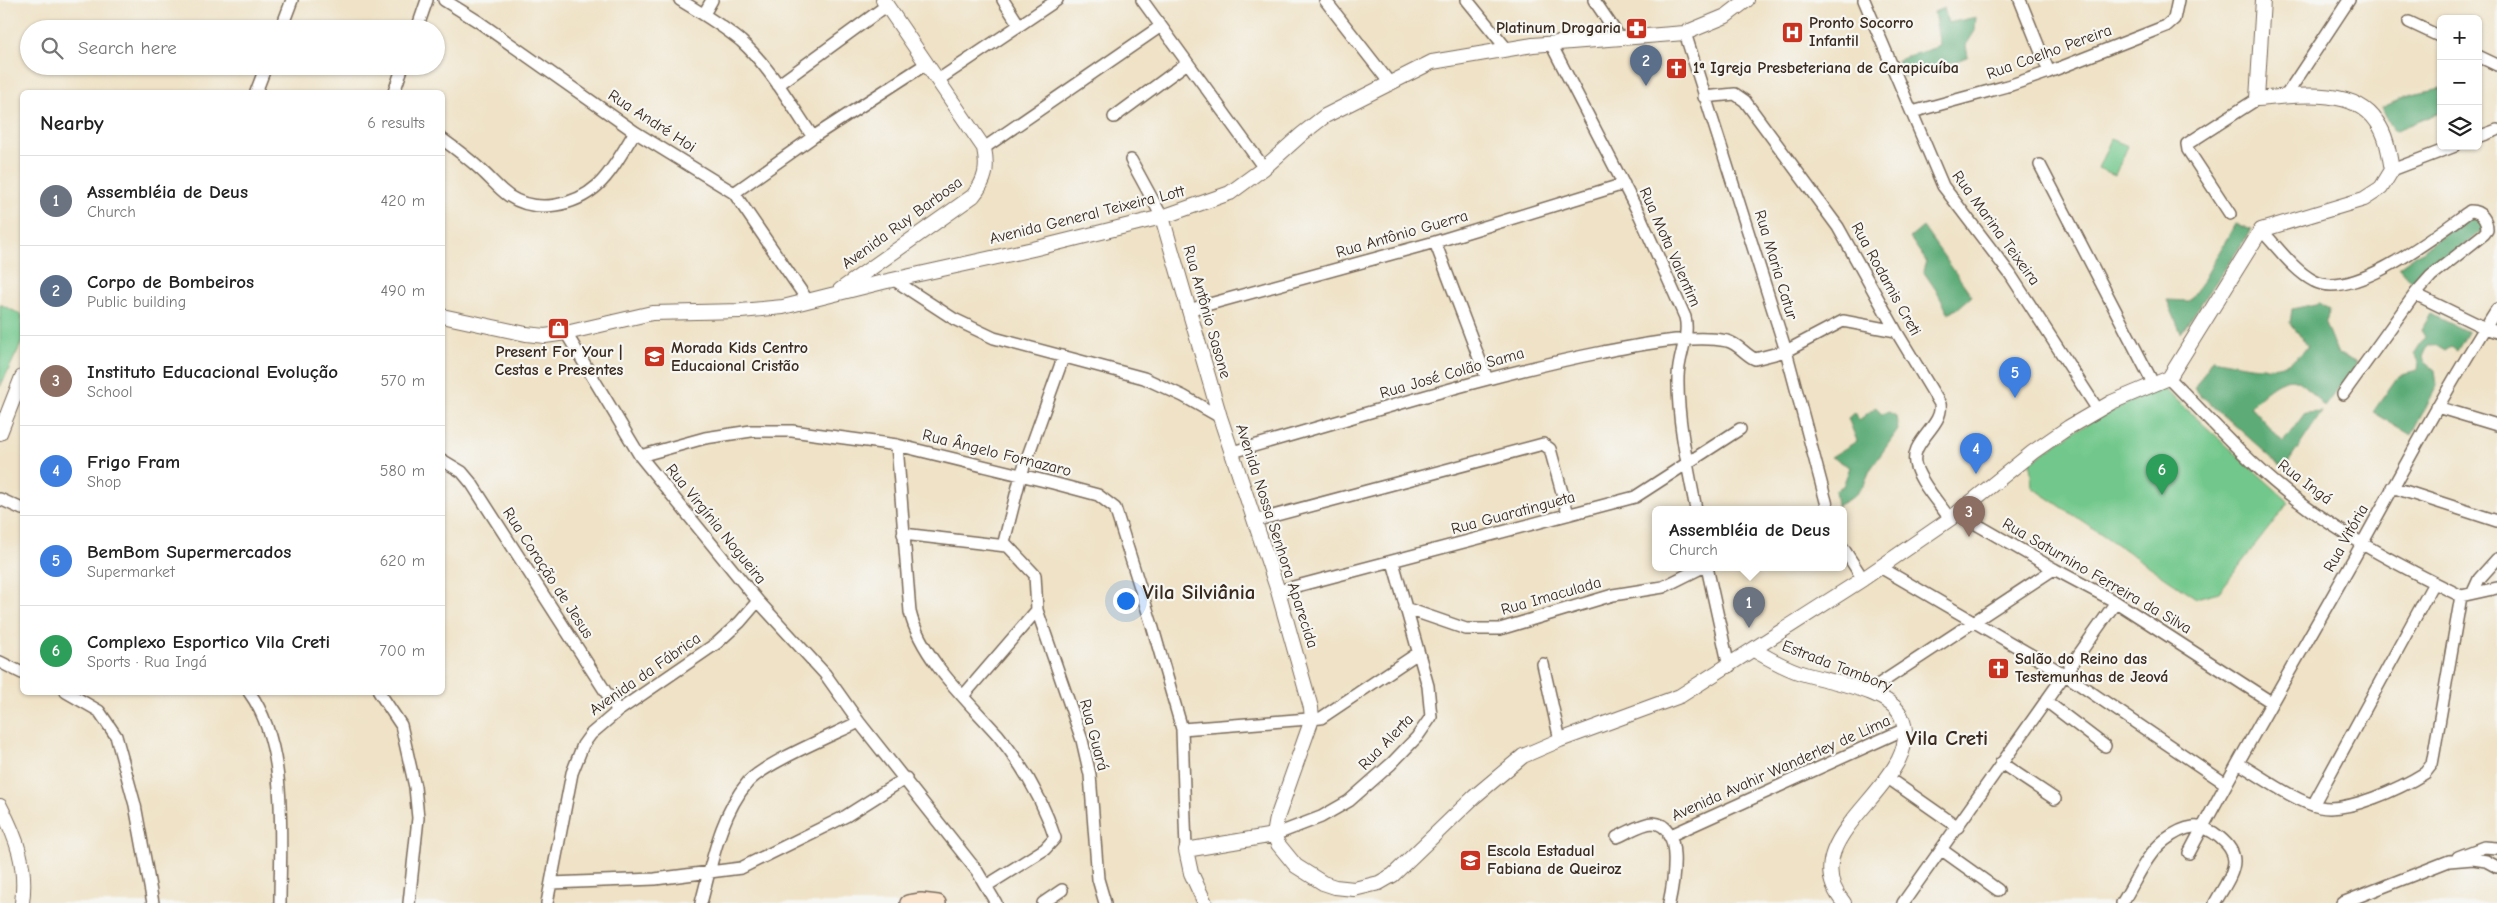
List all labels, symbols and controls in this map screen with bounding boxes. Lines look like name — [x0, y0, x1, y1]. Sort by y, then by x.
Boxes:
place label: Pronto Socorro Infantil — [1809, 14, 1914, 50]
map controls — [2437, 15, 2482, 150]
button: + — [2437, 15, 2482, 60]
pharmacy icon: Platinum Drogaria — [1625, 16, 1649, 40]
place label: Platinum Drogaria — [1496, 19, 1621, 37]
search box — [20, 20, 445, 75]
hospital icon: Pronto Socorro Infantil — [1781, 20, 1805, 44]
street label: Rua Coelho Pereira — [1984, 21, 2114, 83]
icon: search — [38, 34, 66, 62]
text: Search here — [78, 37, 177, 59]
pin: 2 — [1630, 45, 1662, 86]
church icon: 1ª Igreja Presbeteriana de Carapicuíba — [1665, 56, 1689, 80]
place label: 1ª Igreja Presbeteriana de Carapicuíba — [1693, 59, 1959, 77]
button: − — [2437, 60, 2482, 105]
street label: Rua André Hoi — [605, 86, 699, 156]
button: layers — [2437, 105, 2482, 150]
text: Nearby — [40, 111, 104, 135]
text: 6 results — [367, 114, 425, 132]
street label: Rua Marina Teixeira — [1948, 167, 2044, 289]
street label: Avenida Ruy Barbosa — [838, 173, 966, 273]
text: Assembléia de Deus — [87, 181, 248, 203]
street label: Avenida General Teixeira Lott — [988, 182, 1187, 248]
street label: Rua Mota Valentim — [1636, 185, 1704, 309]
text: 1 — [53, 192, 59, 210]
text: 420 m — [381, 192, 425, 210]
text: Church — [87, 203, 136, 221]
street label: Rua Antônio Guerra — [1334, 207, 1470, 261]
street label: Rua Maria Catur — [1751, 208, 1801, 323]
street label: Rua Rodamis Creti — [1847, 219, 1925, 339]
street label: Rua Antônio Sasone — [1179, 244, 1235, 380]
text: Corpo de Bombeiros — [87, 271, 254, 293]
text: 2 — [52, 282, 60, 300]
text: 490 m — [380, 282, 425, 300]
text: Public building — [87, 293, 186, 311]
shop icon: Present For Your | Cestas e Presentes — [547, 316, 571, 340]
place label: Morada Kids Centro Educaional Cristão — [671, 339, 808, 375]
place label: Present For Your | Cestas e Presentes — [495, 343, 624, 379]
street label: Rua José Colão Sama — [1378, 344, 1526, 402]
school or university icon: Morada Kids Centro Educaional Cristão — [643, 345, 667, 369]
pin: 5 — [1999, 357, 2031, 398]
text: Instituto Educacional Evolução — [87, 361, 338, 383]
text: 3 — [52, 372, 60, 390]
text: 570 m — [380, 372, 425, 390]
text: School — [87, 383, 133, 401]
street label: Avenida Nossa Senhora Aparecida — [1232, 422, 1322, 650]
street label: Rua Ângelo Fornazaro — [921, 425, 1074, 480]
pin: 4 — [1960, 433, 1992, 474]
text: Frigo Fram — [87, 451, 180, 473]
pin: 6 — [2146, 454, 2178, 495]
street label: Rua Ingá — [2274, 456, 2336, 508]
street label: Rua Virgínia Nogueira — [662, 460, 770, 588]
text: 4 — [52, 462, 60, 480]
text: 580 m — [380, 462, 425, 480]
text: Shop — [87, 473, 121, 491]
street label: Rua Guaratingueta — [1449, 488, 1577, 538]
pin: 3 — [1953, 496, 1985, 537]
street label: Rua Vitória — [2320, 501, 2372, 575]
street label: Rua Coração de Jesus — [499, 504, 597, 642]
popup — [1652, 506, 1847, 571]
street label: Rua Saturnino Ferreira da Silva — [1999, 514, 2195, 638]
text: Assembléia de Deus — [1669, 519, 1830, 541]
text: BemBom Supermercados — [87, 541, 291, 563]
text: Church — [1669, 541, 1718, 559]
text: 5 — [52, 552, 60, 570]
text: 620 m — [380, 552, 425, 570]
text: Supermarket — [87, 563, 175, 581]
street label: Rua Imaculada — [1499, 573, 1603, 619]
district label: Vila Silviânia — [1143, 580, 1255, 604]
pin: 1 — [1733, 587, 1765, 628]
your location — [1113, 588, 1139, 614]
street label: Avenida da Fábrica — [586, 629, 704, 719]
text: Complexo Esportico Vila Creti — [87, 631, 330, 653]
street label: Estrada Tambory — [1780, 637, 1895, 696]
text: 6 — [52, 642, 60, 660]
text: 700 m — [379, 642, 425, 660]
place label: Salão do Reino das Testemunhas de Jeová — [2015, 650, 2168, 686]
text: Sports · Rua Ingá — [87, 653, 207, 671]
church icon: Salão do Reino das Testemunhas de Jeová — [1987, 656, 2011, 680]
street label: Rua Guará — [1076, 697, 1112, 773]
street label: Rua Alerta — [1355, 710, 1417, 774]
street label: Avenida Avahir Wanderley de Lima — [1669, 711, 1893, 825]
district label: Vila Creti — [1906, 726, 1988, 750]
place label: Escola Estadual Fabiana de Queiroz — [1487, 842, 1622, 878]
school or university icon: Escola Estadual Fabiana de Queiroz — [1459, 848, 1483, 872]

